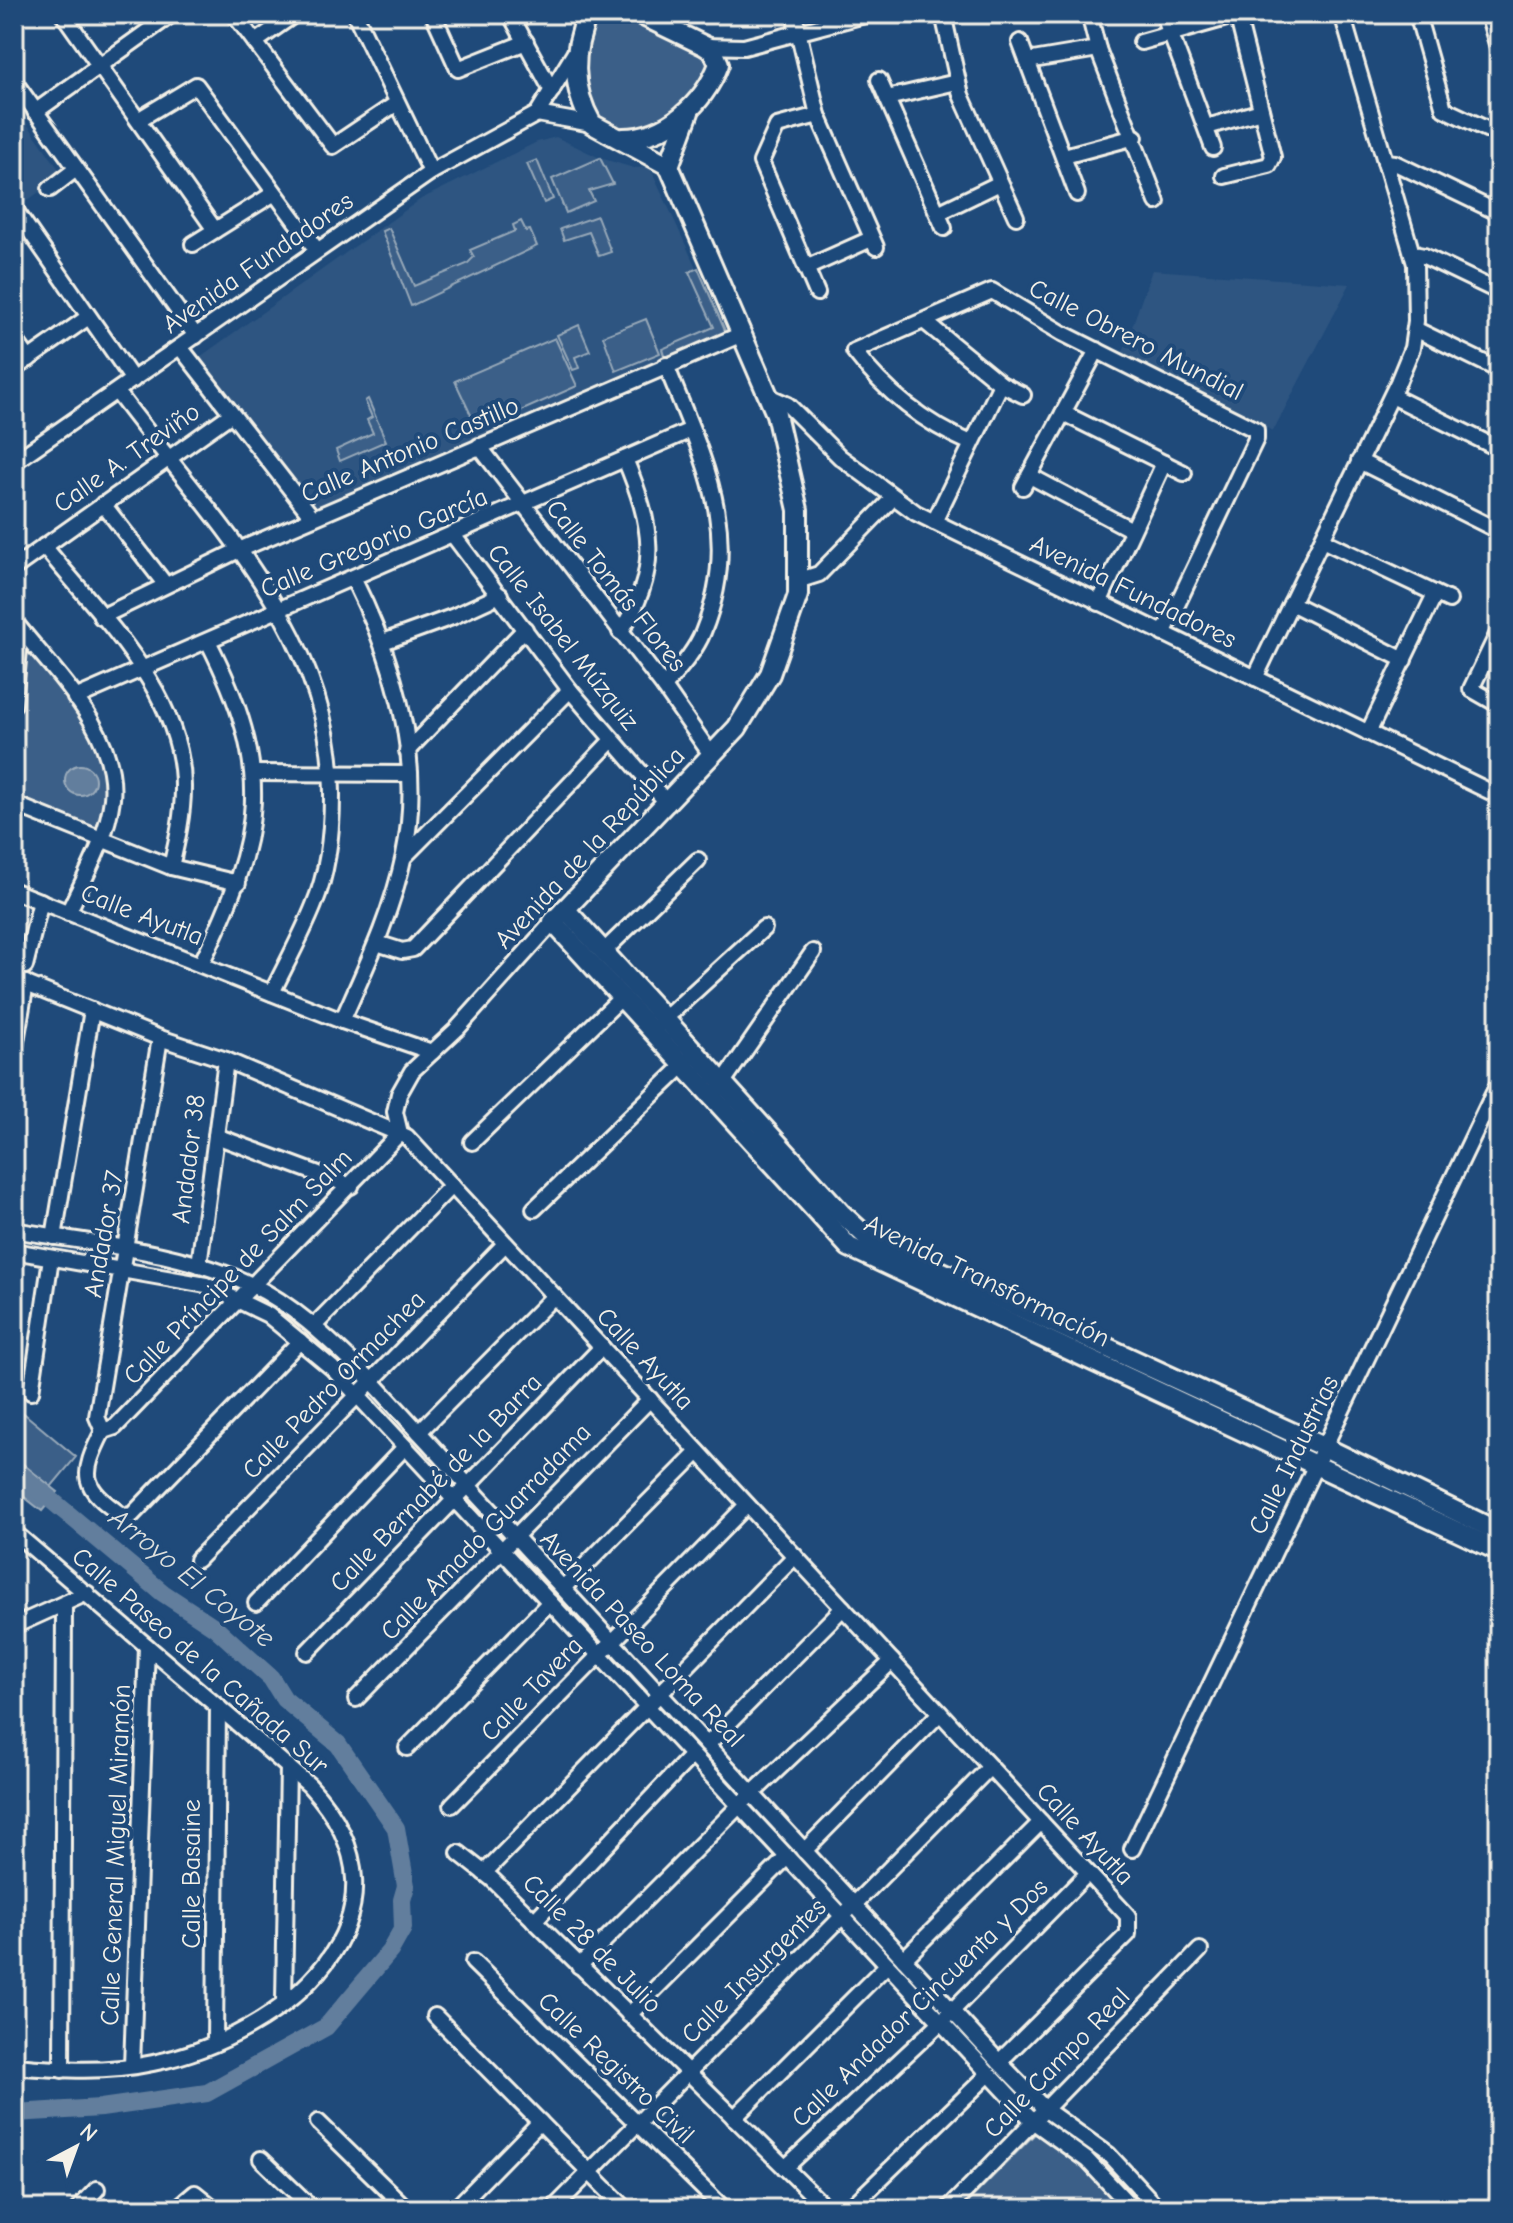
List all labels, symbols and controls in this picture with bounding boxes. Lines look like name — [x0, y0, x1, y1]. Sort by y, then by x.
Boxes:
street label: Avenida Fundadores — [157, 186, 359, 340]
street label: Calle Obrero Mundial — [1024, 273, 1248, 407]
street label: Calle Antonio Castillo — [297, 391, 523, 509]
street label: Calle A. Treviño — [48, 397, 206, 519]
street label: Calle Gregorio García — [256, 482, 492, 604]
street label: Calle Tomás Flores — [540, 494, 692, 678]
street label: Avenida Fundadores — [1025, 529, 1241, 655]
street label: Calle Isabel Múzquiz — [481, 538, 645, 736]
street label: Avenida de la República — [489, 741, 691, 955]
street label: Calle Ayutla — [76, 878, 208, 952]
street label: Andador 38 — [166, 1093, 212, 1225]
street label: Calle Príncipe de Salm Salm — [118, 1143, 358, 1391]
street label: Andador 37 — [78, 1168, 130, 1300]
street label: Avenida Transformación — [859, 1209, 1115, 1353]
street label: Calle Pedro Ormachea — [236, 1285, 432, 1485]
street label: Calle Ayutla — [590, 1302, 700, 1416]
street label: Calle Bernabé de la Barra — [324, 1368, 548, 1598]
street label: Calle Industrias — [1243, 1371, 1345, 1539]
street label: Calle Amado Guarradama — [375, 1417, 597, 1647]
water label: Arroyo El Coyote — [102, 1501, 281, 1654]
street label: Avenida Paseo Loma Real — [534, 1525, 750, 1753]
street label: Calle Paseo de la Cañada Sur — [66, 1541, 335, 1781]
street label: Calle Tavera — [475, 1631, 589, 1747]
street label: Calle General Miguel Miramón — [95, 1684, 137, 2026]
street label: Calle Ayutla — [1030, 1777, 1140, 1891]
street label: Calle Basaine — [177, 1799, 207, 1949]
street label: Calle 28 de Julio — [516, 1868, 668, 2020]
street label: Calle Andador Cincuenta y Dos — [785, 1872, 1055, 2134]
street label: Calle Insurgentes — [675, 1892, 833, 2050]
street label: Calle Campo Real — [978, 1982, 1136, 2144]
street label: Calle Registro Civil — [532, 1986, 700, 2150]
north arrow — [36, 2107, 116, 2187]
text: N — [75, 2118, 102, 2147]

